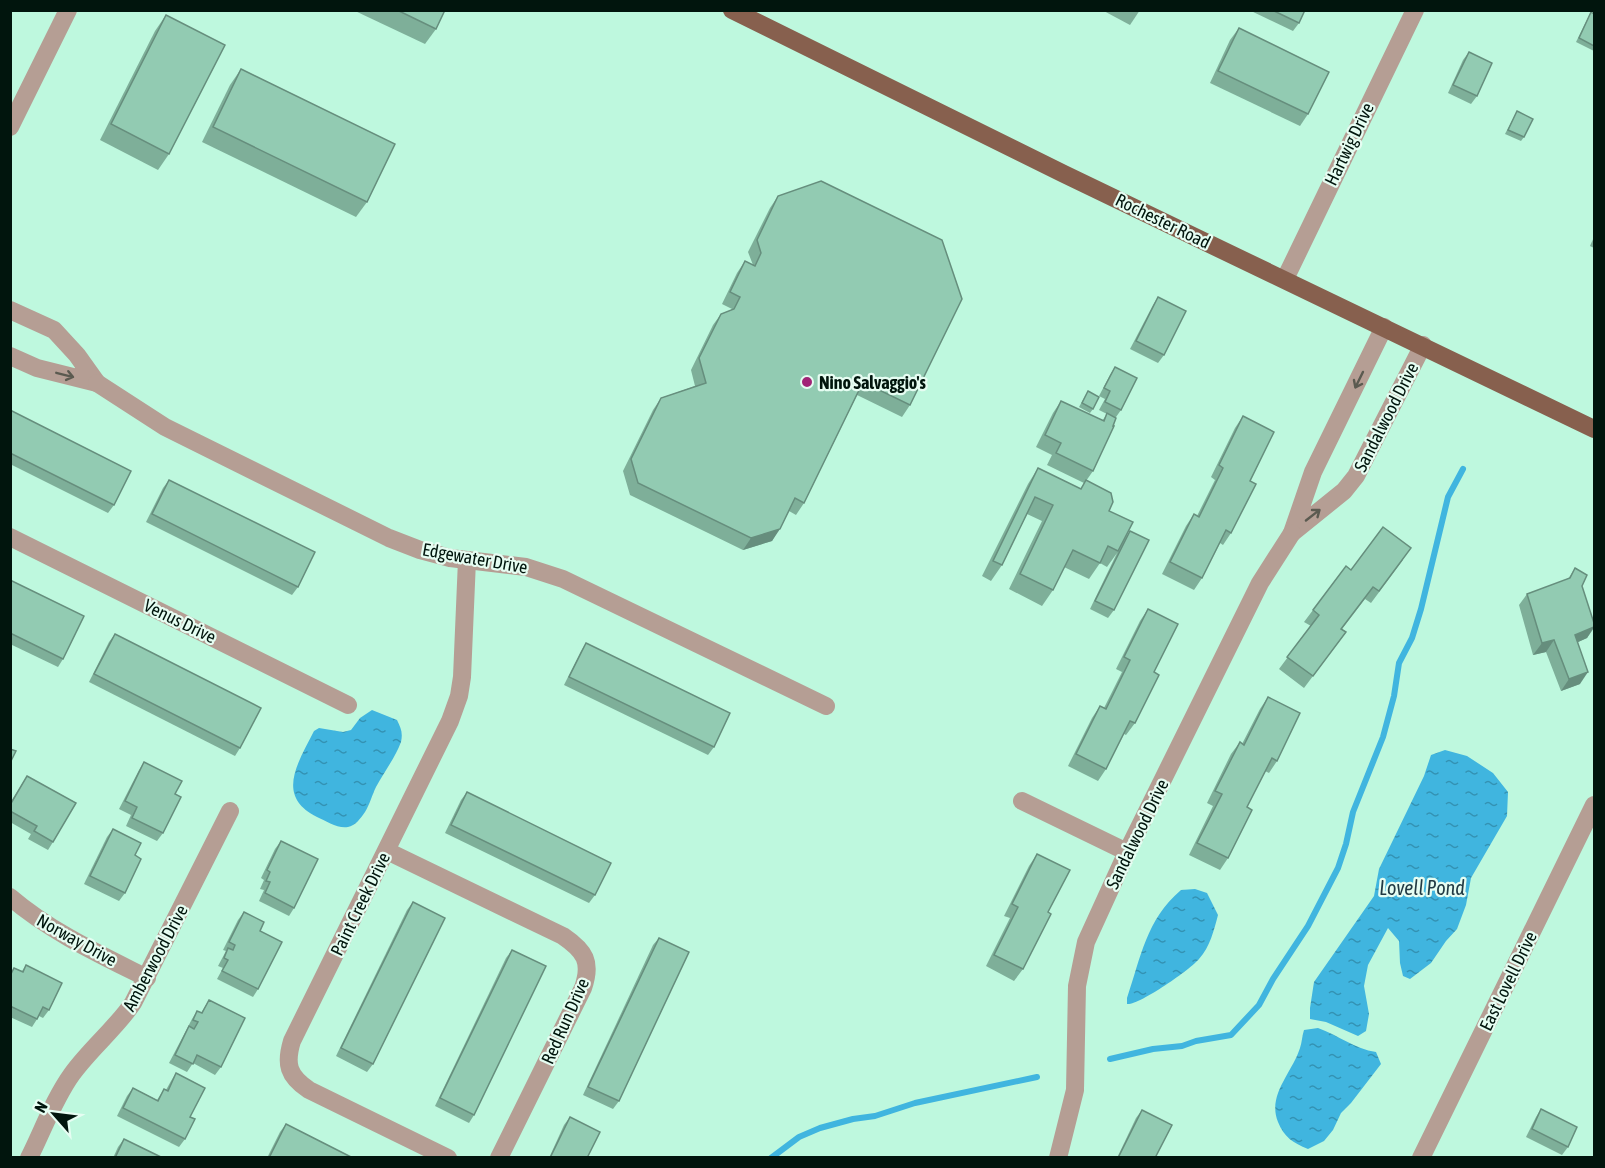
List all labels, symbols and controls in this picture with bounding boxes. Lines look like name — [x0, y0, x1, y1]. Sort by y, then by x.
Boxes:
street label: Hartwig Drive — [1320, 99, 1378, 189]
street label: Rochester Road — [1112, 189, 1214, 253]
street label: Sandalwood Drive — [1350, 359, 1422, 475]
one-way arrow — [55, 370, 74, 382]
one-way arrow — [1352, 370, 1364, 388]
place label: Nino Salvaggio's — [819, 372, 926, 393]
marker: Nino Salvaggio's — [800, 375, 814, 389]
one-way arrow — [1305, 509, 1321, 522]
street label: Edgewater Drive — [421, 538, 529, 578]
street label: Venus Drive — [141, 595, 219, 647]
street label: Sandalwood Drive — [1101, 776, 1173, 892]
street label: Paint Creek Drive — [326, 849, 394, 959]
water label: Lovell Pond — [1379, 876, 1465, 899]
street label: Amberwood Drive — [118, 901, 192, 1015]
street label: Norway Drive — [33, 909, 121, 971]
street label: East Lovell Drive — [1475, 928, 1541, 1034]
street label: Red Run Drive — [537, 975, 593, 1067]
north arrow — [24, 1084, 84, 1144]
text: N — [31, 1099, 51, 1115]

